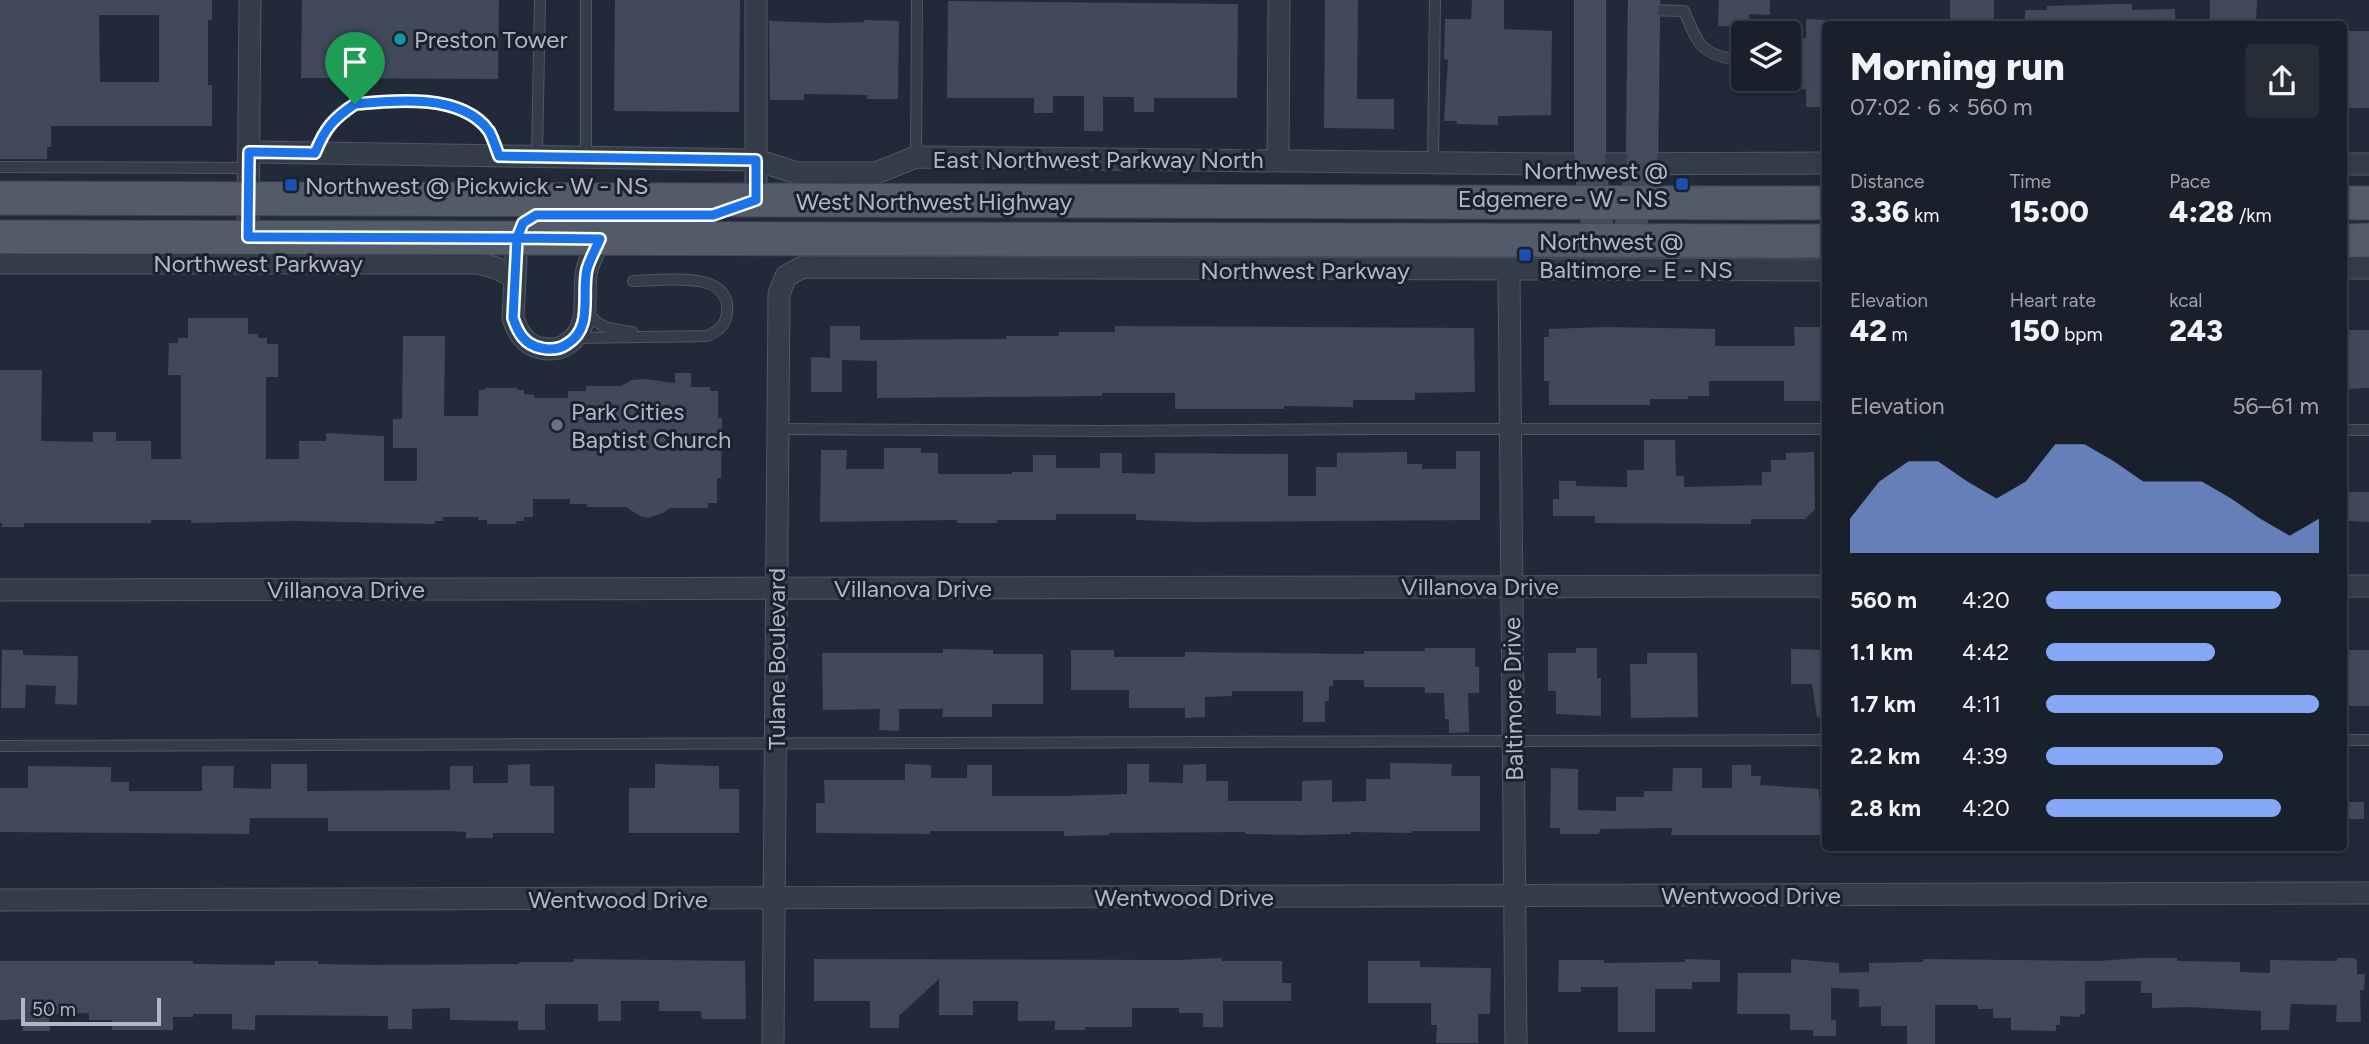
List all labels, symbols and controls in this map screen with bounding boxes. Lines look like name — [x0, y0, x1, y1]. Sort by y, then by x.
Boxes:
map controls — [1731, 21, 1801, 91]
button: layers — [1731, 21, 1801, 91]
place label: Preston Tower — [414, 25, 568, 54]
marker: Preston Tower — [392, 31, 408, 47]
pin — [325, 32, 385, 104]
icon: arrive — [336, 43, 374, 81]
text: Morning run — [1850, 44, 2065, 90]
button: share — [2245, 44, 2319, 118]
text: 07:02 · 6 × 560 m — [1850, 93, 2033, 121]
street label: East Northwest Parkway North — [932, 145, 1264, 174]
place label: Northwest @ Edgemere - W - NS — [1458, 156, 1668, 213]
text: Distance — [1850, 170, 1924, 193]
text: Time — [2010, 170, 2051, 193]
text: Pace — [2169, 170, 2210, 193]
place label: Northwest @ Pickwick - W - NS — [305, 171, 649, 200]
marker: Northwest @ Edgemere - W - NS — [1674, 176, 1690, 192]
marker: Northwest @ Pickwick - W - NS — [283, 177, 299, 193]
street label: West Northwest Highway — [796, 187, 1072, 216]
text: 3.36 — [1850, 193, 1909, 230]
text: 15:00 — [2010, 193, 2089, 230]
text: 4:28 — [2169, 193, 2234, 230]
text: km — [1909, 204, 1939, 227]
text: /km — [2234, 204, 2272, 227]
place label: Northwest @ Baltimore - E - NS — [1539, 227, 1733, 284]
marker: Northwest @ Baltimore - E - NS — [1517, 247, 1533, 263]
street label: Northwest Parkway — [153, 249, 363, 278]
street label: Northwest Parkway — [1200, 256, 1410, 285]
text: Elevation — [1850, 289, 1928, 312]
text: Heart rate — [2010, 289, 2096, 312]
text: kcal — [2169, 289, 2203, 312]
text: 42 — [1850, 312, 1887, 349]
text: 150 — [2010, 312, 2060, 349]
text: 243 — [2169, 312, 2223, 349]
text: m — [1887, 323, 1908, 346]
text: bpm — [2060, 323, 2103, 346]
text: Elevation — [1850, 392, 1945, 420]
text: 56–61 m — [2232, 392, 2319, 420]
place label: Park Cities Baptist Church — [571, 397, 732, 454]
marker: Park Cities Baptist Church — [549, 417, 565, 433]
street label: Tulane Boulevard — [762, 568, 791, 750]
street label: Villanova Drive — [1401, 572, 1559, 601]
street label: Villanova Drive — [834, 574, 992, 603]
street label: Villanova Drive — [267, 575, 425, 604]
text: 560 m — [1850, 586, 1917, 614]
text: 4:20 — [1962, 586, 2010, 614]
street label: Baltimore Drive — [1497, 617, 1529, 781]
text: 1.1 km — [1850, 638, 1913, 666]
text: 4:42 — [1962, 638, 2009, 666]
text: 1.7 km — [1850, 690, 1916, 718]
text: 4:11 — [1962, 690, 2001, 718]
text: 2.2 km — [1850, 742, 1920, 770]
text: 4:39 — [1962, 742, 2008, 770]
text: 2.8 km — [1850, 794, 1921, 822]
text: 4:20 — [1962, 794, 2010, 822]
street label: Wentwood Drive — [1661, 881, 1841, 910]
street label: Wentwood Drive — [1094, 883, 1274, 912]
street label: Wentwood Drive — [528, 885, 708, 914]
scale bar — [21, 995, 161, 1027]
text: 50 m — [32, 998, 76, 1021]

